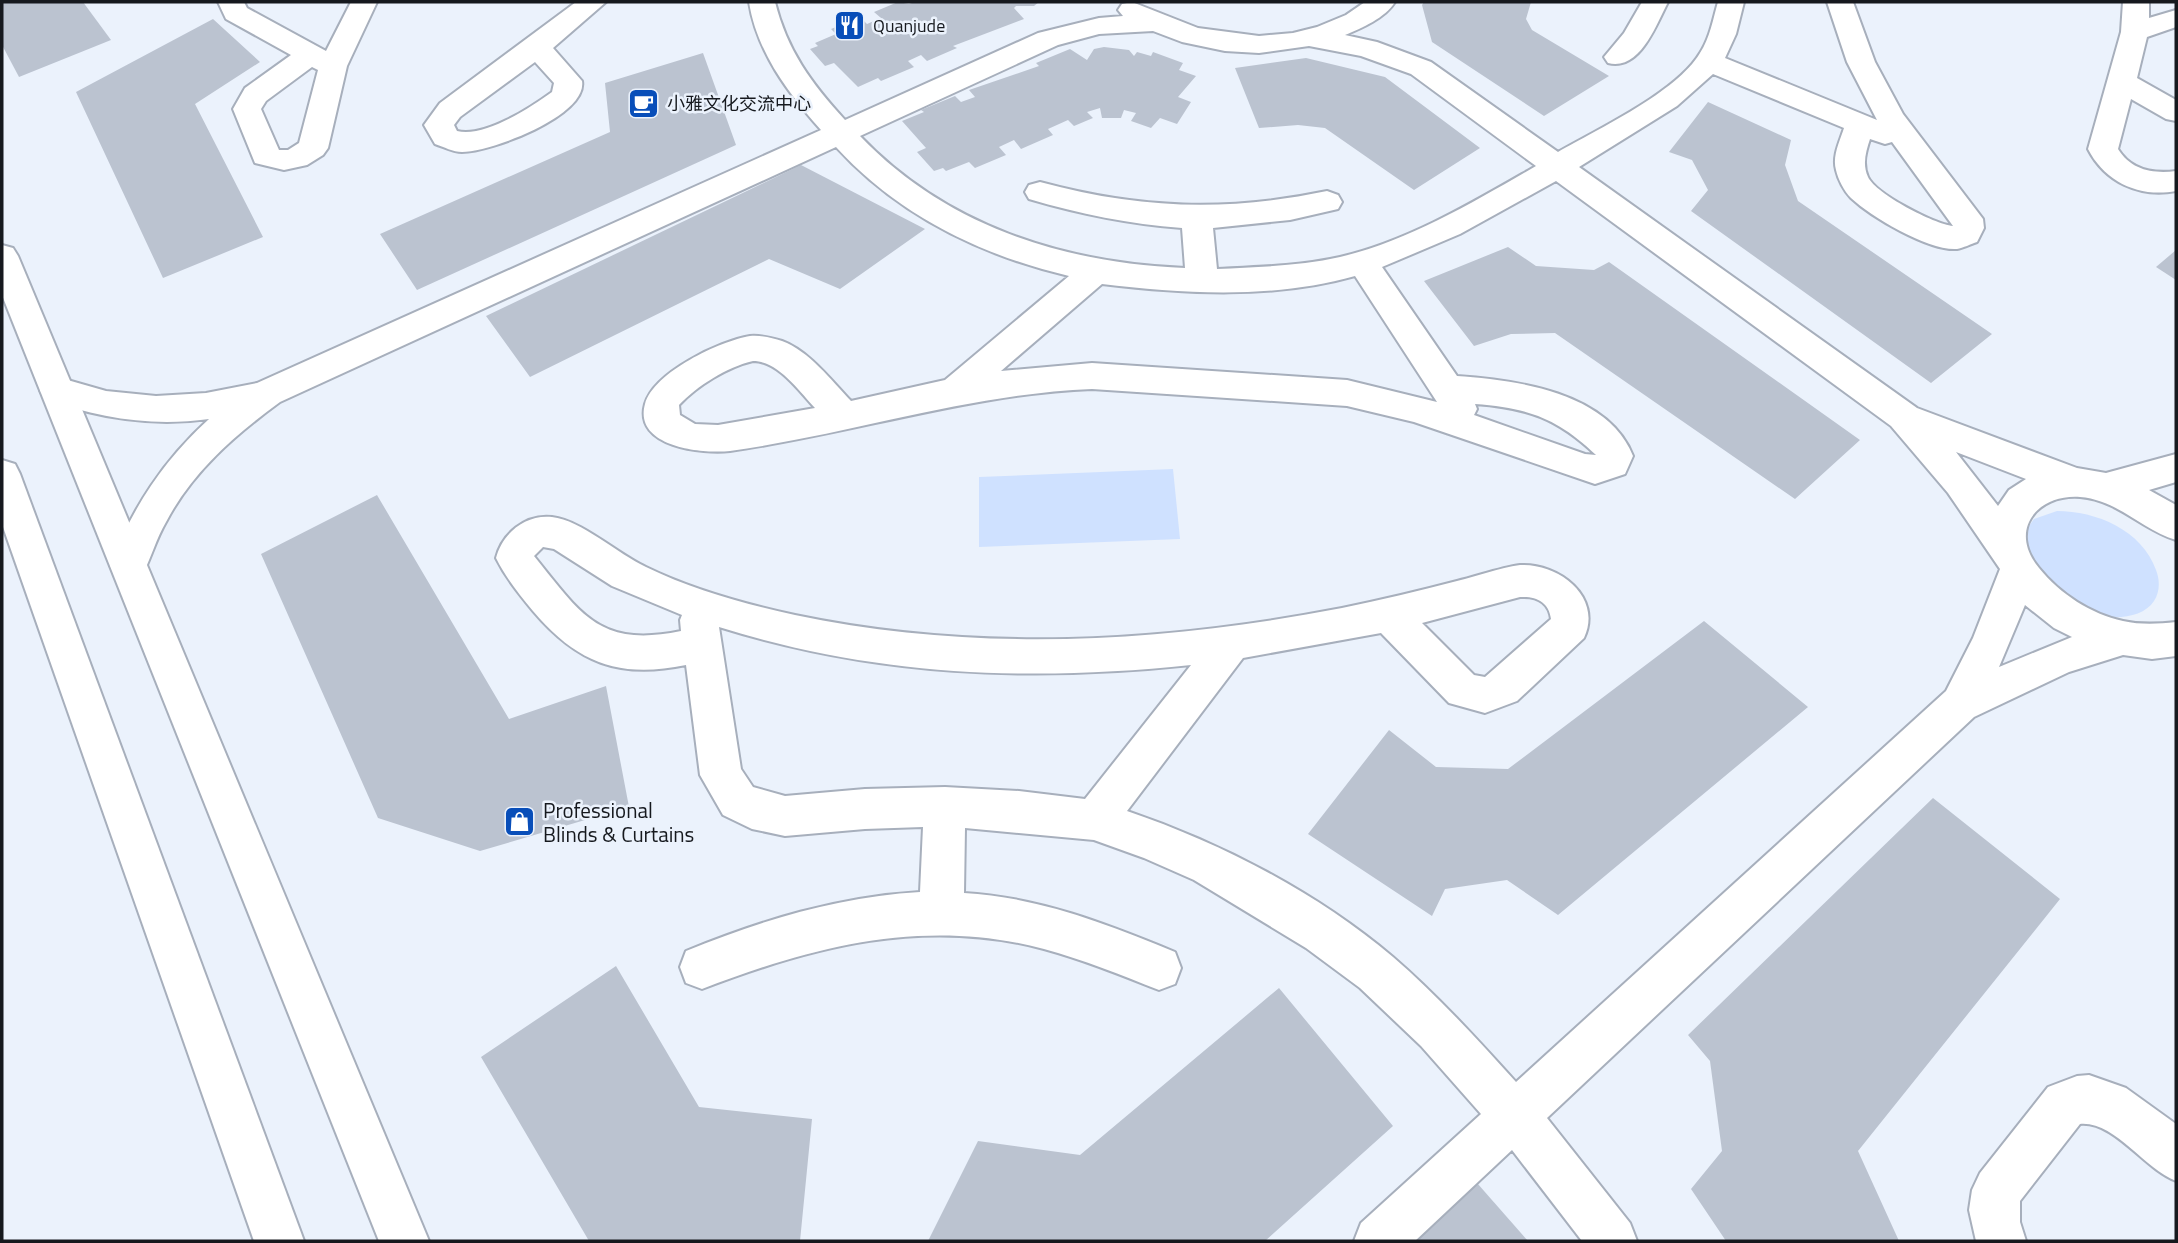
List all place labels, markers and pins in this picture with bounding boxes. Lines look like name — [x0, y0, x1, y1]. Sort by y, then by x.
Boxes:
restaurant icon: Quanjude — [833, 8, 867, 42]
place label: Quanjude — [873, 12, 945, 39]
cafe icon: 小雅文化交流中心 — [627, 86, 661, 120]
place label: 小雅文化交流中心 — [667, 90, 811, 117]
place label: Professional Blinds & Curtains — [543, 794, 694, 850]
shop icon: Professional Blinds & Curtains — [503, 805, 537, 839]

